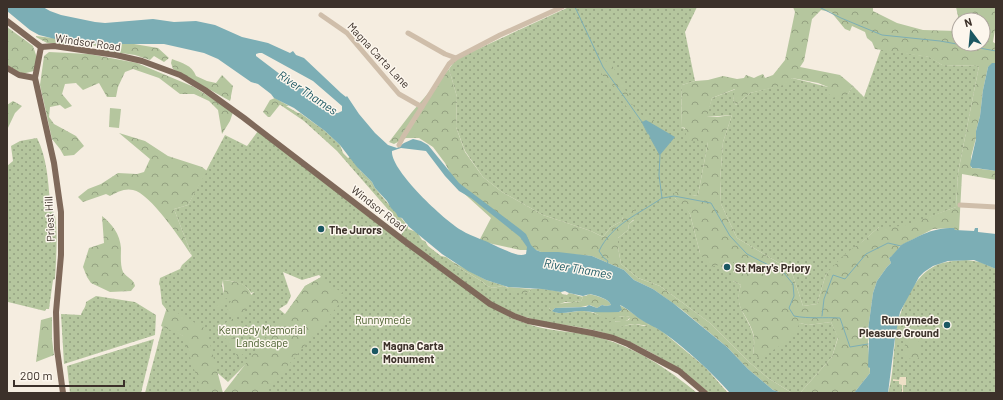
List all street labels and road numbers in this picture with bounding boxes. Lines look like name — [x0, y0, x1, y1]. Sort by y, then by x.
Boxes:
street label: Magna Carta Lane — [345, 20, 413, 91]
street label: Windsor Road — [54, 31, 122, 53]
street label: Windsor Road — [349, 183, 409, 233]
street label: Priest Hill — [41, 196, 57, 242]

